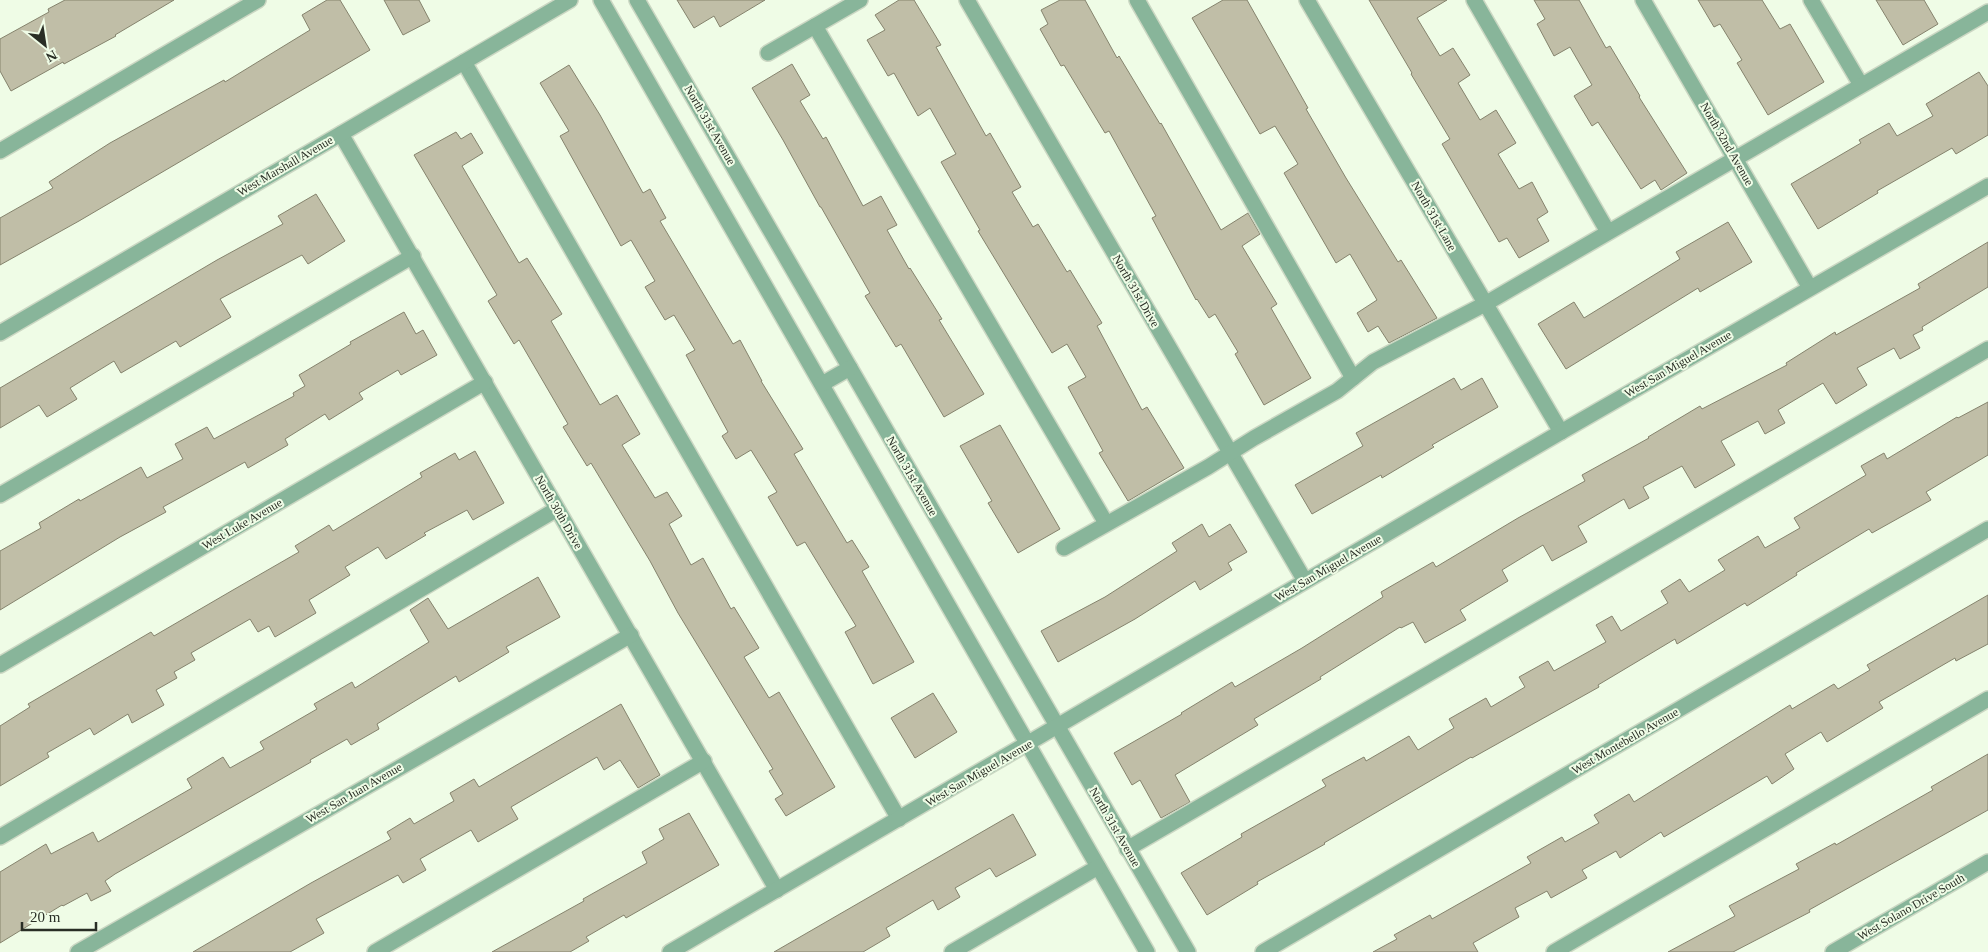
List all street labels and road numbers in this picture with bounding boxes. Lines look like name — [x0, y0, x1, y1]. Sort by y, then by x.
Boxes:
street label: North 31st Avenue — [681, 83, 739, 167]
street label: North 32nd Avenue — [1697, 100, 1757, 188]
street label: West Marshall Avenue — [235, 133, 335, 199]
street label: North 31st Lane — [1408, 179, 1460, 253]
street label: North 31st Drive — [1110, 252, 1162, 330]
street label: West San Miguel Avenue — [1622, 328, 1734, 400]
street label: North 31st Avenue — [883, 434, 941, 518]
street label: North 30th Drive — [532, 473, 586, 551]
street label: West Luke Avenue — [199, 495, 285, 553]
street label: West San Miguel Avenue — [1272, 532, 1384, 604]
street label: West Montebello Avenue — [1569, 705, 1681, 777]
street label: West San Miguel Avenue — [923, 737, 1035, 809]
street label: West San Juan Avenue — [304, 760, 404, 826]
street label: North 31st Avenue — [1086, 785, 1144, 869]
street label: West Solano Drive South — [1855, 871, 1967, 943]

